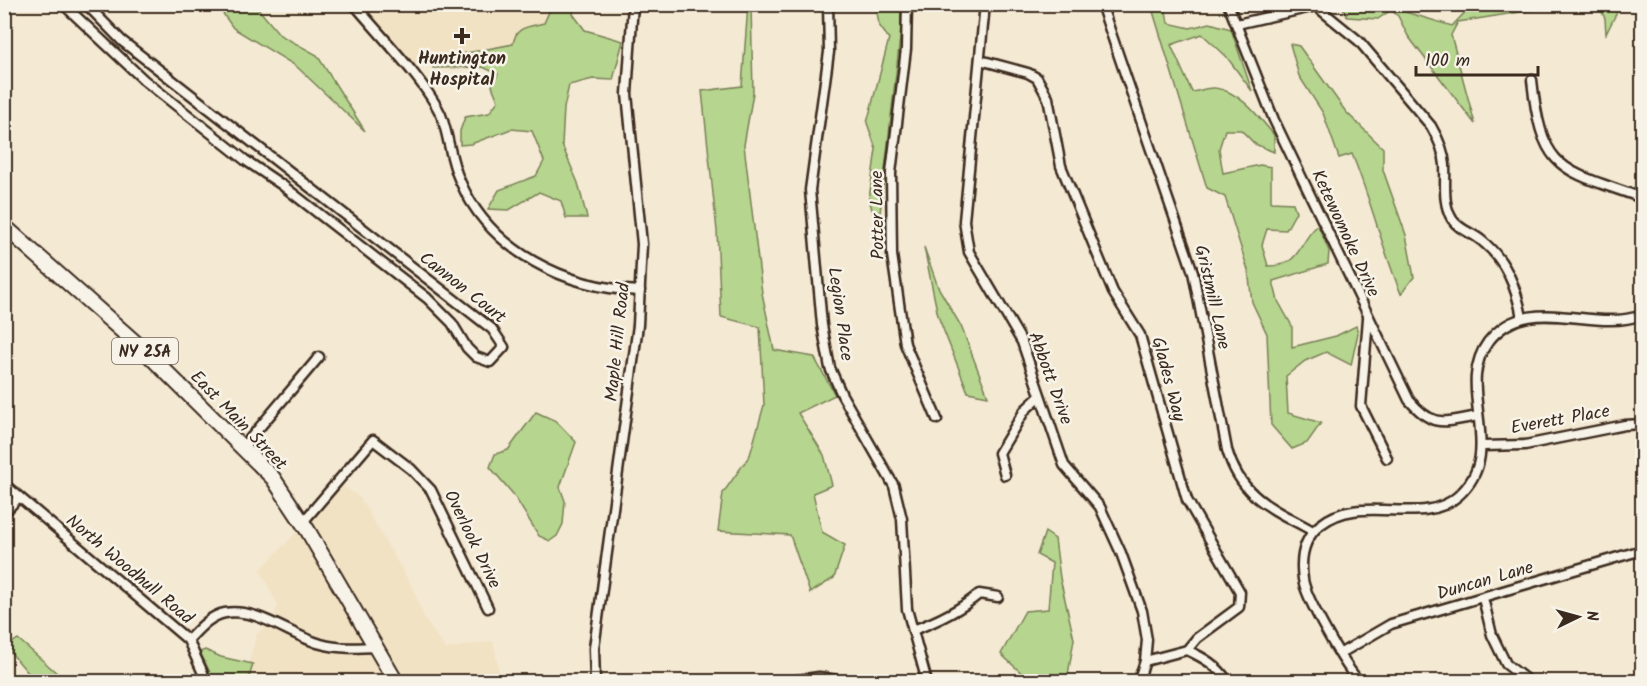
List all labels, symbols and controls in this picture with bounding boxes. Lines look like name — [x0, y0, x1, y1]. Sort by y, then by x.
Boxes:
marker: Huntington Hospital — [453, 27, 471, 45]
scale bar — [1416, 39, 1538, 77]
place label: Huntington Hospital — [418, 45, 506, 95]
text: 100 m — [1425, 47, 1470, 76]
street label: Ketewomoke Drive — [1302, 165, 1387, 302]
street label: Potter Lane — [863, 170, 894, 260]
street label: Gristmill Lane — [1185, 242, 1238, 352]
street label: Cannon Court — [412, 245, 513, 332]
street label: Legion Place — [819, 265, 860, 363]
street label: Maple Hill Road — [598, 280, 639, 403]
street label: Abbott Drive — [1019, 328, 1080, 429]
street label: Glades Way — [1142, 334, 1193, 426]
road number: NY 25A — [112, 338, 178, 364]
street label: East Main Street — [182, 364, 294, 479]
street label: Everett Place — [1508, 398, 1612, 443]
street label: Overlook Drive — [435, 485, 508, 594]
street label: North Woodhull Road — [58, 508, 200, 633]
street label: Duncan Lane — [1434, 554, 1537, 609]
north arrow — [1548, 587, 1608, 647]
text: N — [1579, 610, 1604, 622]

